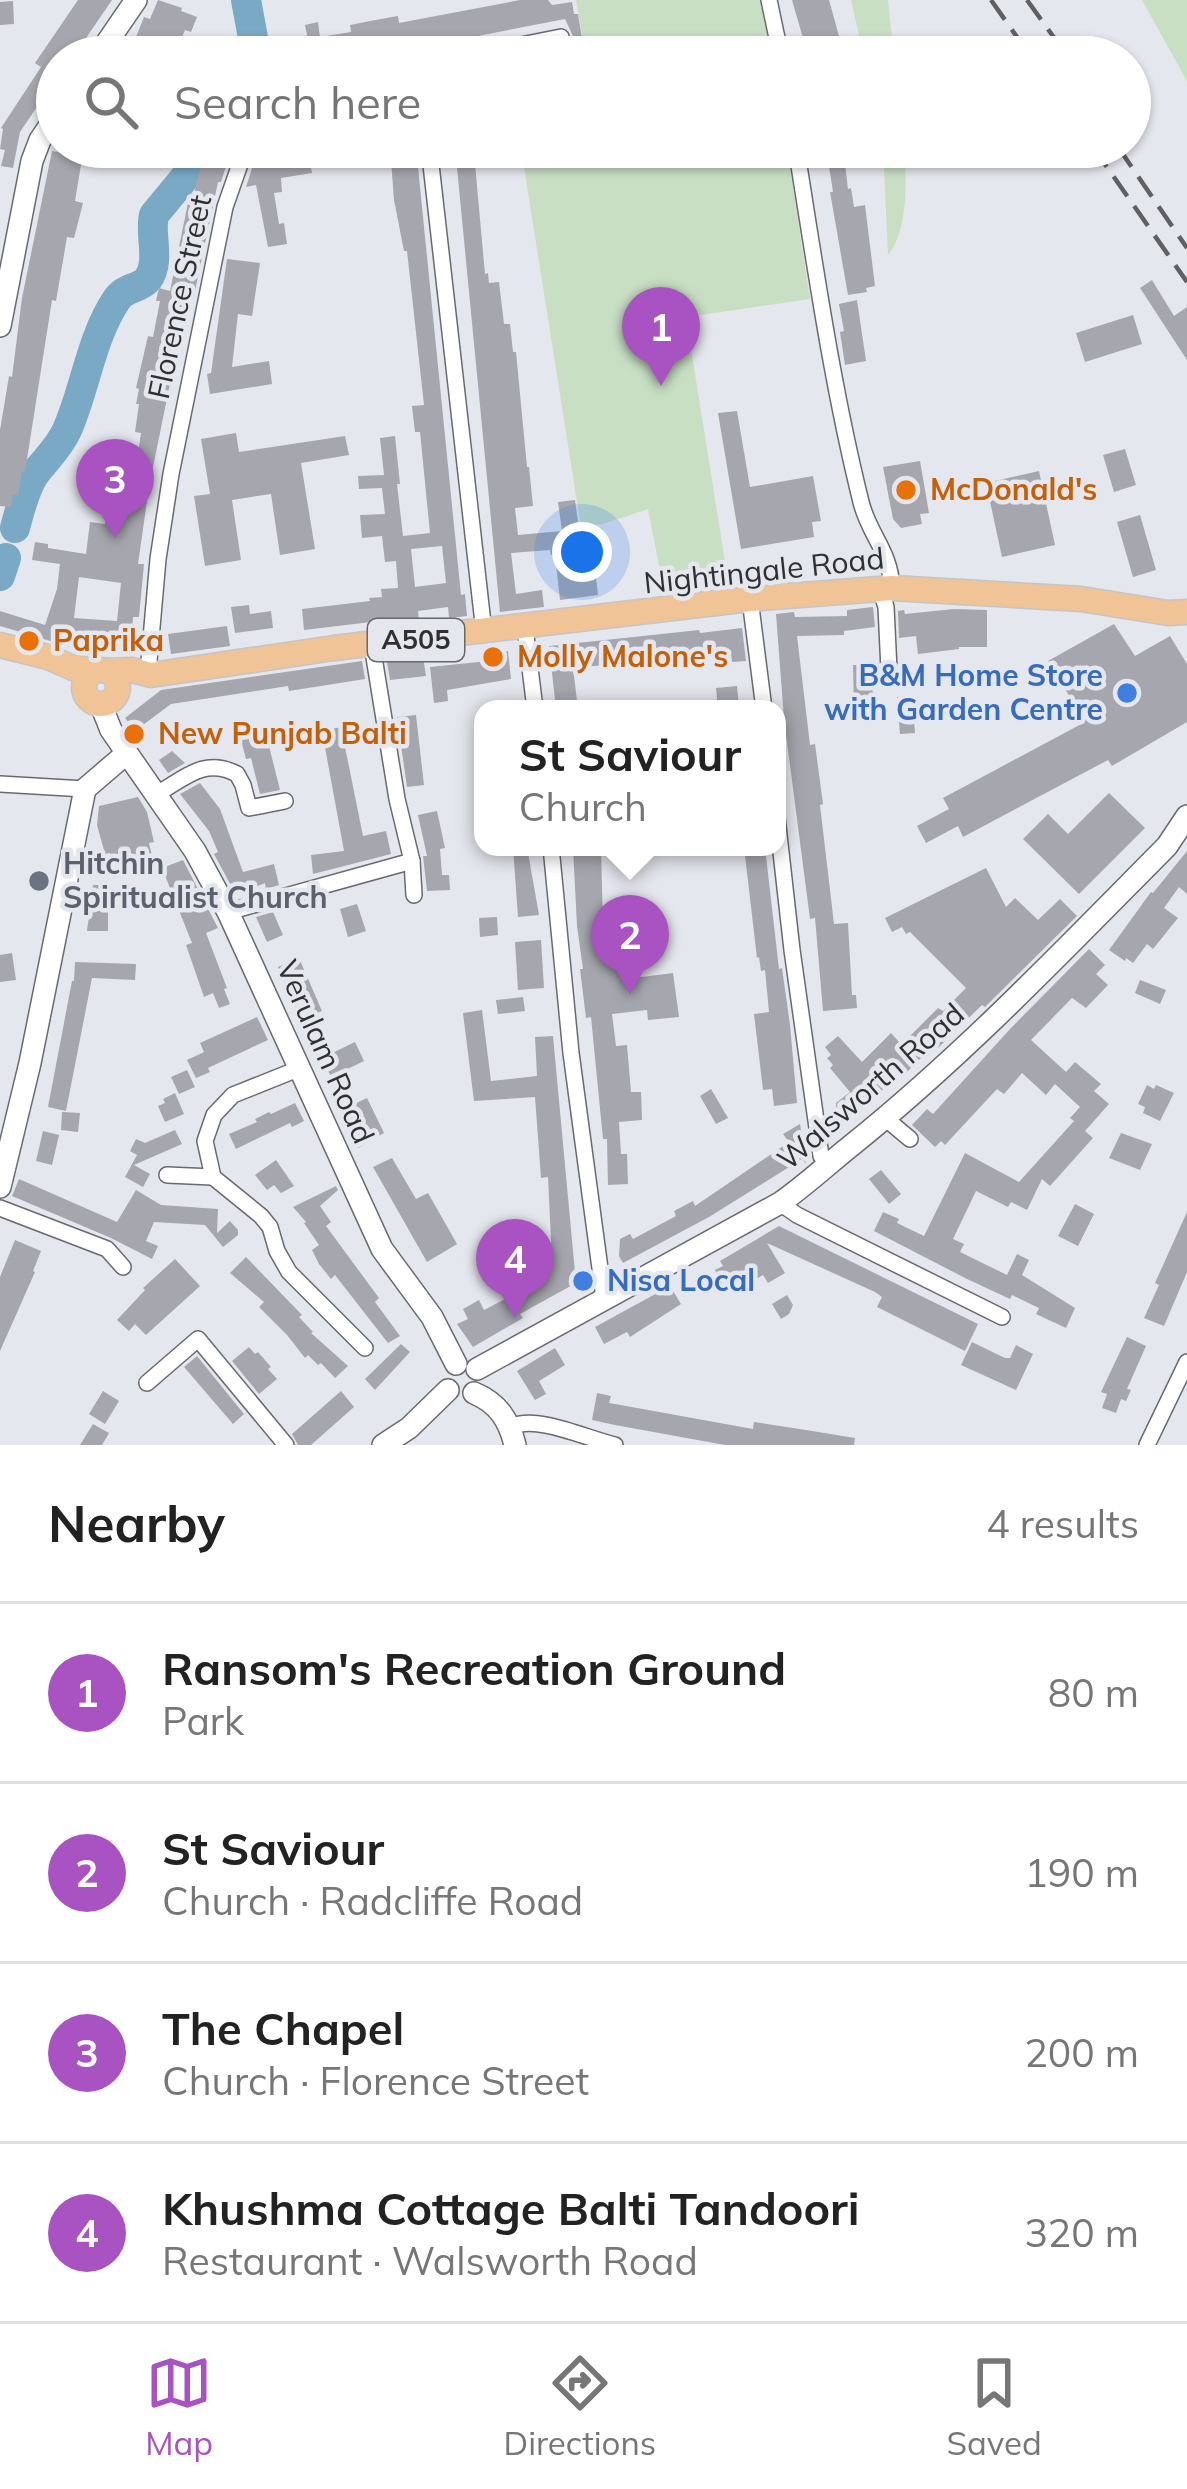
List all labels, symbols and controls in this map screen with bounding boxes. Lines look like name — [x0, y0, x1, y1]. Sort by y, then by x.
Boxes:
search box — [36, 36, 1151, 168]
icon: search — [78, 69, 144, 135]
text: Search here — [174, 74, 421, 130]
street label: Florence Street — [139, 191, 219, 402]
pin: 1 — [622, 287, 700, 386]
pin: 3 — [76, 439, 154, 538]
place label: McDonald's — [930, 470, 1097, 508]
marker: McDonald's — [893, 477, 919, 503]
your location — [552, 522, 612, 582]
street label: Nightingale Road — [642, 538, 886, 602]
road number: A505 — [368, 619, 464, 661]
place label: Paprika — [53, 621, 164, 659]
marker: Paprika — [16, 628, 42, 654]
place label: Molly Malone's — [517, 637, 728, 675]
marker: Molly Malone's — [480, 644, 506, 670]
place label: B&M Home Store with Garden Centre — [824, 656, 1103, 728]
marker: B&M Home Store with Garden Centre — [1114, 680, 1140, 706]
popup — [474, 700, 786, 856]
place label: New Punjab Balti — [158, 714, 407, 752]
marker: New Punjab Balti — [121, 721, 147, 747]
text: St Saviour — [519, 726, 741, 782]
text: Church — [519, 782, 647, 831]
place label: Hitchin Spiritualist Church — [63, 844, 328, 916]
marker: Hitchin Spiritualist Church — [26, 868, 52, 894]
pin: 2 — [591, 895, 669, 994]
street label: Verulam Road — [269, 954, 383, 1149]
street label: Walsworth Road — [769, 995, 972, 1178]
pin: 4 — [476, 1219, 554, 1318]
place label: Nisa Local — [607, 1261, 755, 1299]
marker: Nisa Local — [570, 1268, 596, 1294]
text: Nearby — [48, 1491, 225, 1555]
text: 4 results — [986, 1499, 1139, 1548]
text: Ransom's Recreation Ground — [162, 1640, 786, 1696]
text: 1 — [75, 1668, 99, 1717]
text: 80 m — [1048, 1668, 1139, 1717]
text: Park — [162, 1696, 244, 1745]
text: St Saviour — [162, 1820, 384, 1876]
text: 2 — [75, 1848, 99, 1897]
text: 190 m — [1024, 1848, 1139, 1897]
text: Church · Radcliffe Road — [162, 1876, 583, 1925]
text: The Chapel — [162, 2000, 404, 2056]
text: 3 — [75, 2028, 99, 2077]
text: 200 m — [1024, 2028, 1139, 2077]
text: Church · Florence Street — [162, 2056, 589, 2105]
text: Khushma Cottage Balti Tandoori — [162, 2180, 860, 2236]
text: 4 — [75, 2208, 99, 2257]
text: 320 m — [1024, 2208, 1139, 2257]
text: Restaurant · Walsworth Road — [162, 2236, 698, 2285]
tab: Map — [145, 2350, 213, 2463]
tab: Directions — [504, 2350, 656, 2463]
tab: Saved — [947, 2350, 1042, 2463]

